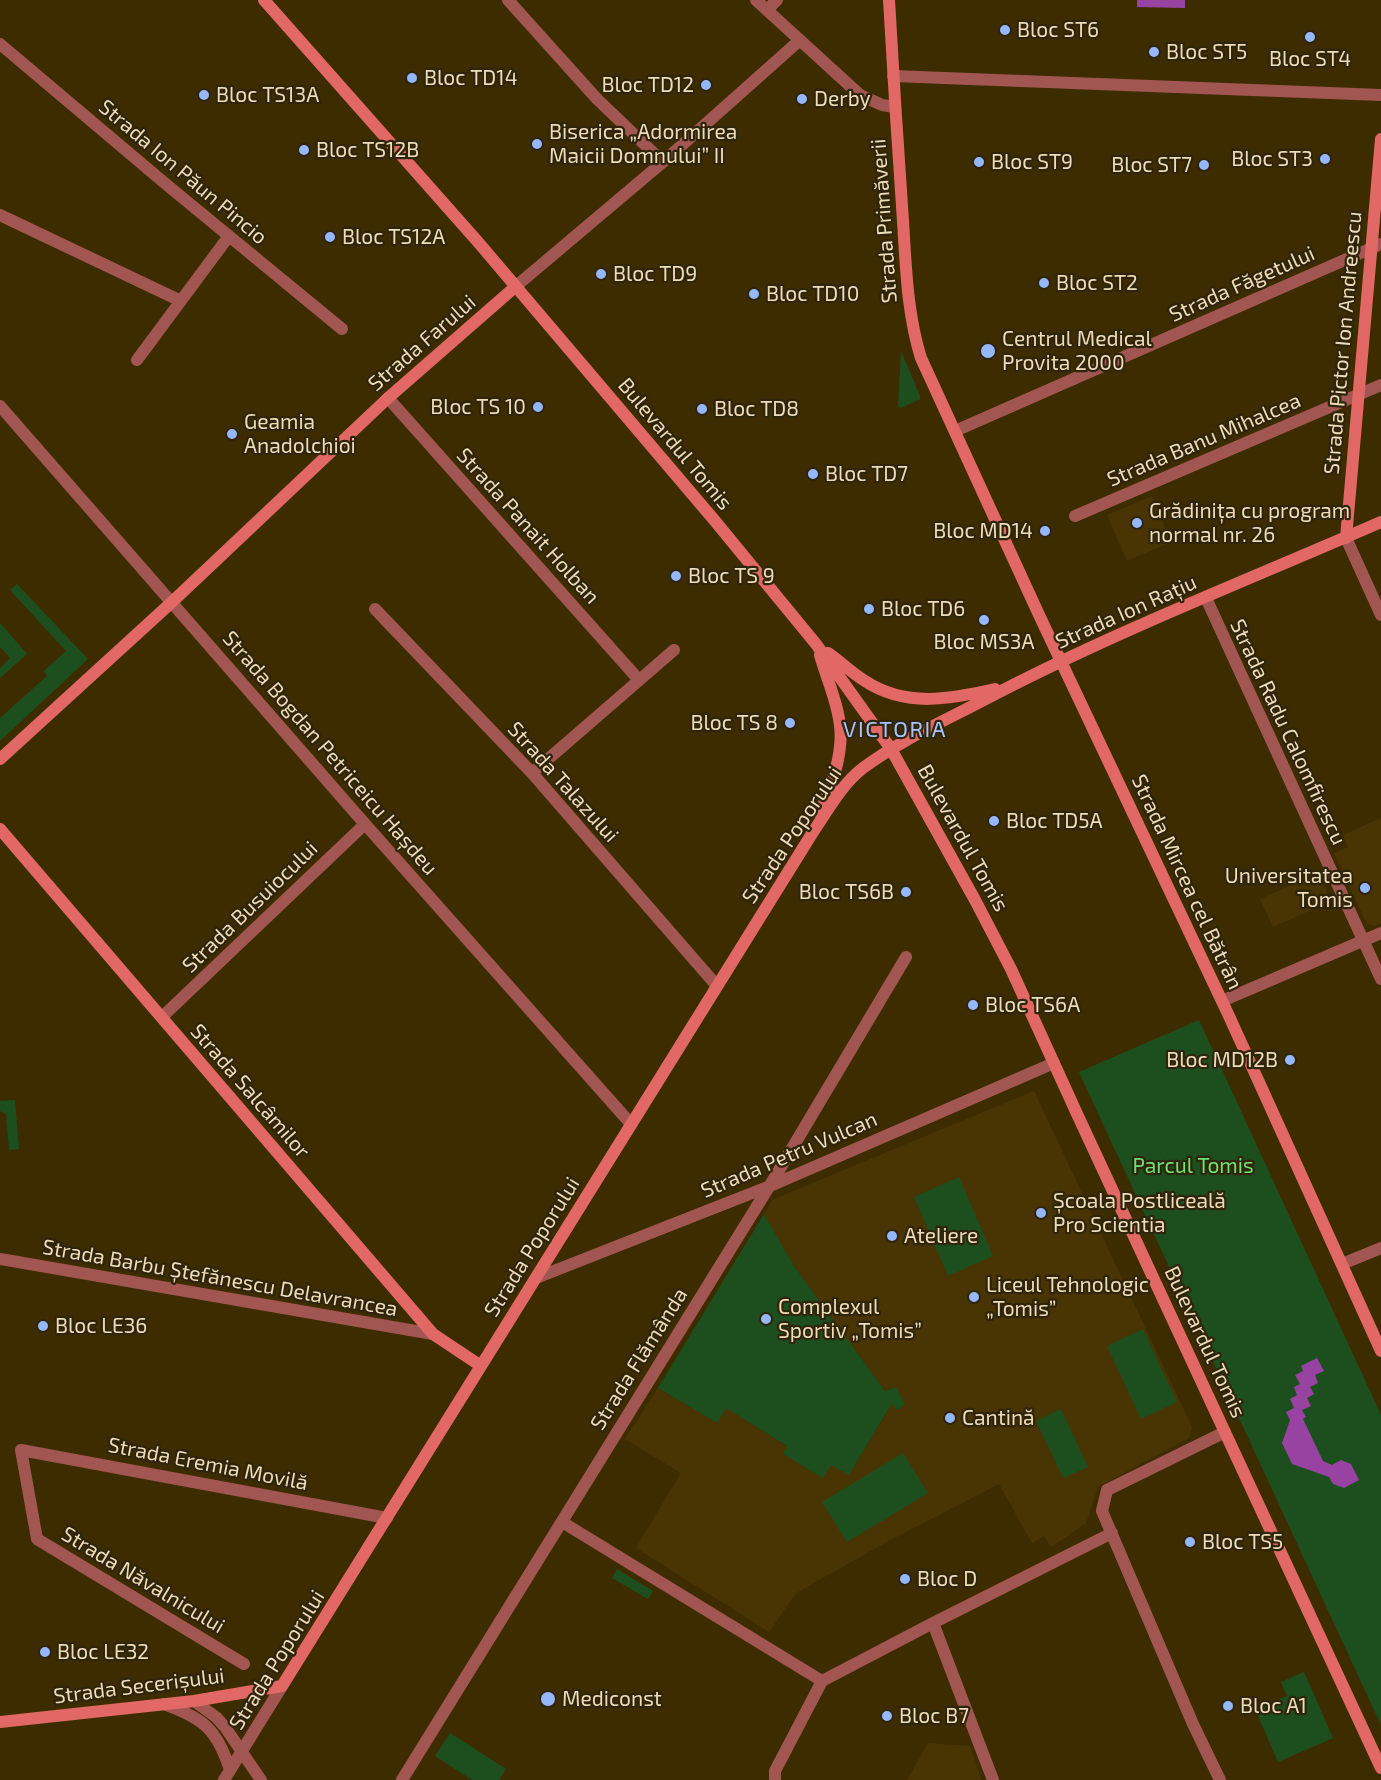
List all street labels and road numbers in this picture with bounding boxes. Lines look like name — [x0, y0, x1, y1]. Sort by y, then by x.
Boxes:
street label: Strada Ion Păun Pincio — [94, 94, 272, 250]
street label: Strada Primăverii — [866, 138, 902, 304]
street label: Strada Pictor Ion Andreescu — [1319, 210, 1367, 476]
street label: Strada Făgetului — [1165, 241, 1319, 327]
street label: Strada Farului — [363, 290, 481, 396]
street label: Bulevardul Tomis — [613, 373, 737, 515]
street label: Strada Banu Mihalcea — [1103, 388, 1305, 492]
street label: Strada Panait Holban — [451, 443, 605, 609]
street label: Strada Ion Rațiu — [1052, 570, 1200, 654]
street label: Strada Radu Calomfirescu — [1225, 615, 1351, 849]
street label: Strada Bogdan Petriceicu Hașdeu — [217, 626, 443, 880]
street label: Strada Talazului — [502, 717, 624, 847]
street label: Bulevardul Tomis — [912, 760, 1014, 916]
street label: Strada Poporului — [737, 762, 847, 908]
street label: Strada Mircea cel Bătrân — [1126, 771, 1248, 993]
street label: Strada Busuiocului — [177, 836, 323, 978]
street label: Strada Salcâmilor — [185, 1019, 315, 1163]
street label: Strada Petru Vulcan — [697, 1106, 881, 1204]
street label: Strada Poporului — [479, 1172, 585, 1322]
street label: Strada Barbu Ștefănescu Delavrancea — [40, 1234, 400, 1322]
street label: Bulevardul Tomis — [1159, 1262, 1251, 1422]
street label: Strada Flămânda — [585, 1283, 693, 1435]
street label: Strada Eremia Movilă — [106, 1432, 310, 1496]
street label: Strada Năvalnicului — [57, 1521, 229, 1639]
street label: Strada Poporului — [224, 1585, 330, 1735]
street label: Strada Secerișului — [52, 1663, 226, 1709]

